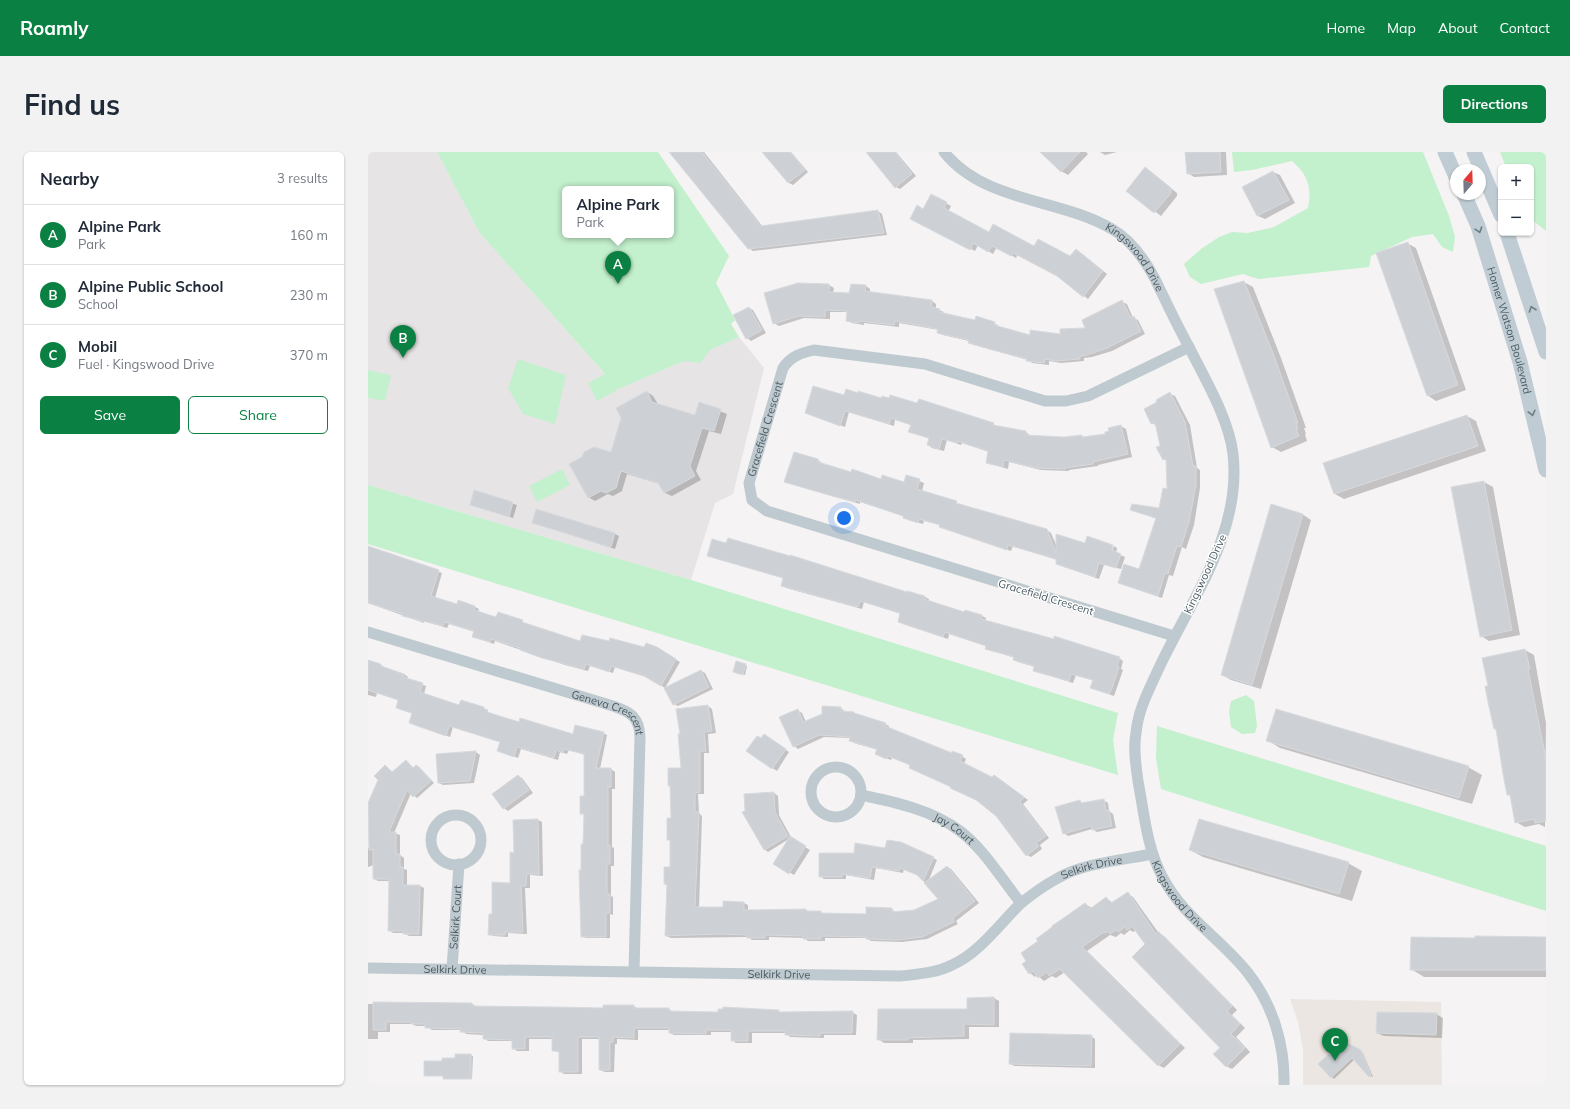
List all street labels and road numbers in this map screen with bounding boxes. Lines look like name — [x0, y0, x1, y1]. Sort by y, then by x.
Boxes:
street label: Kingswood Drive — [1103, 220, 1167, 294]
street label: Homer Watson Boulevard — [1484, 265, 1534, 395]
street label: Gracefield Crescent — [744, 379, 786, 478]
street label: Kingswood Drive — [1180, 532, 1230, 616]
street label: Gracefield Crescent — [997, 576, 1095, 618]
street label: Geneva Crescent — [570, 687, 647, 736]
street label: Jay Court — [932, 810, 978, 847]
street label: Selkirk Drive — [1058, 852, 1123, 882]
street label: Kingswood Drive — [1149, 858, 1210, 935]
street label: Selkirk Court — [446, 884, 465, 950]
street label: Selkirk Drive — [423, 962, 487, 977]
street label: Selkirk Drive — [747, 967, 811, 982]

